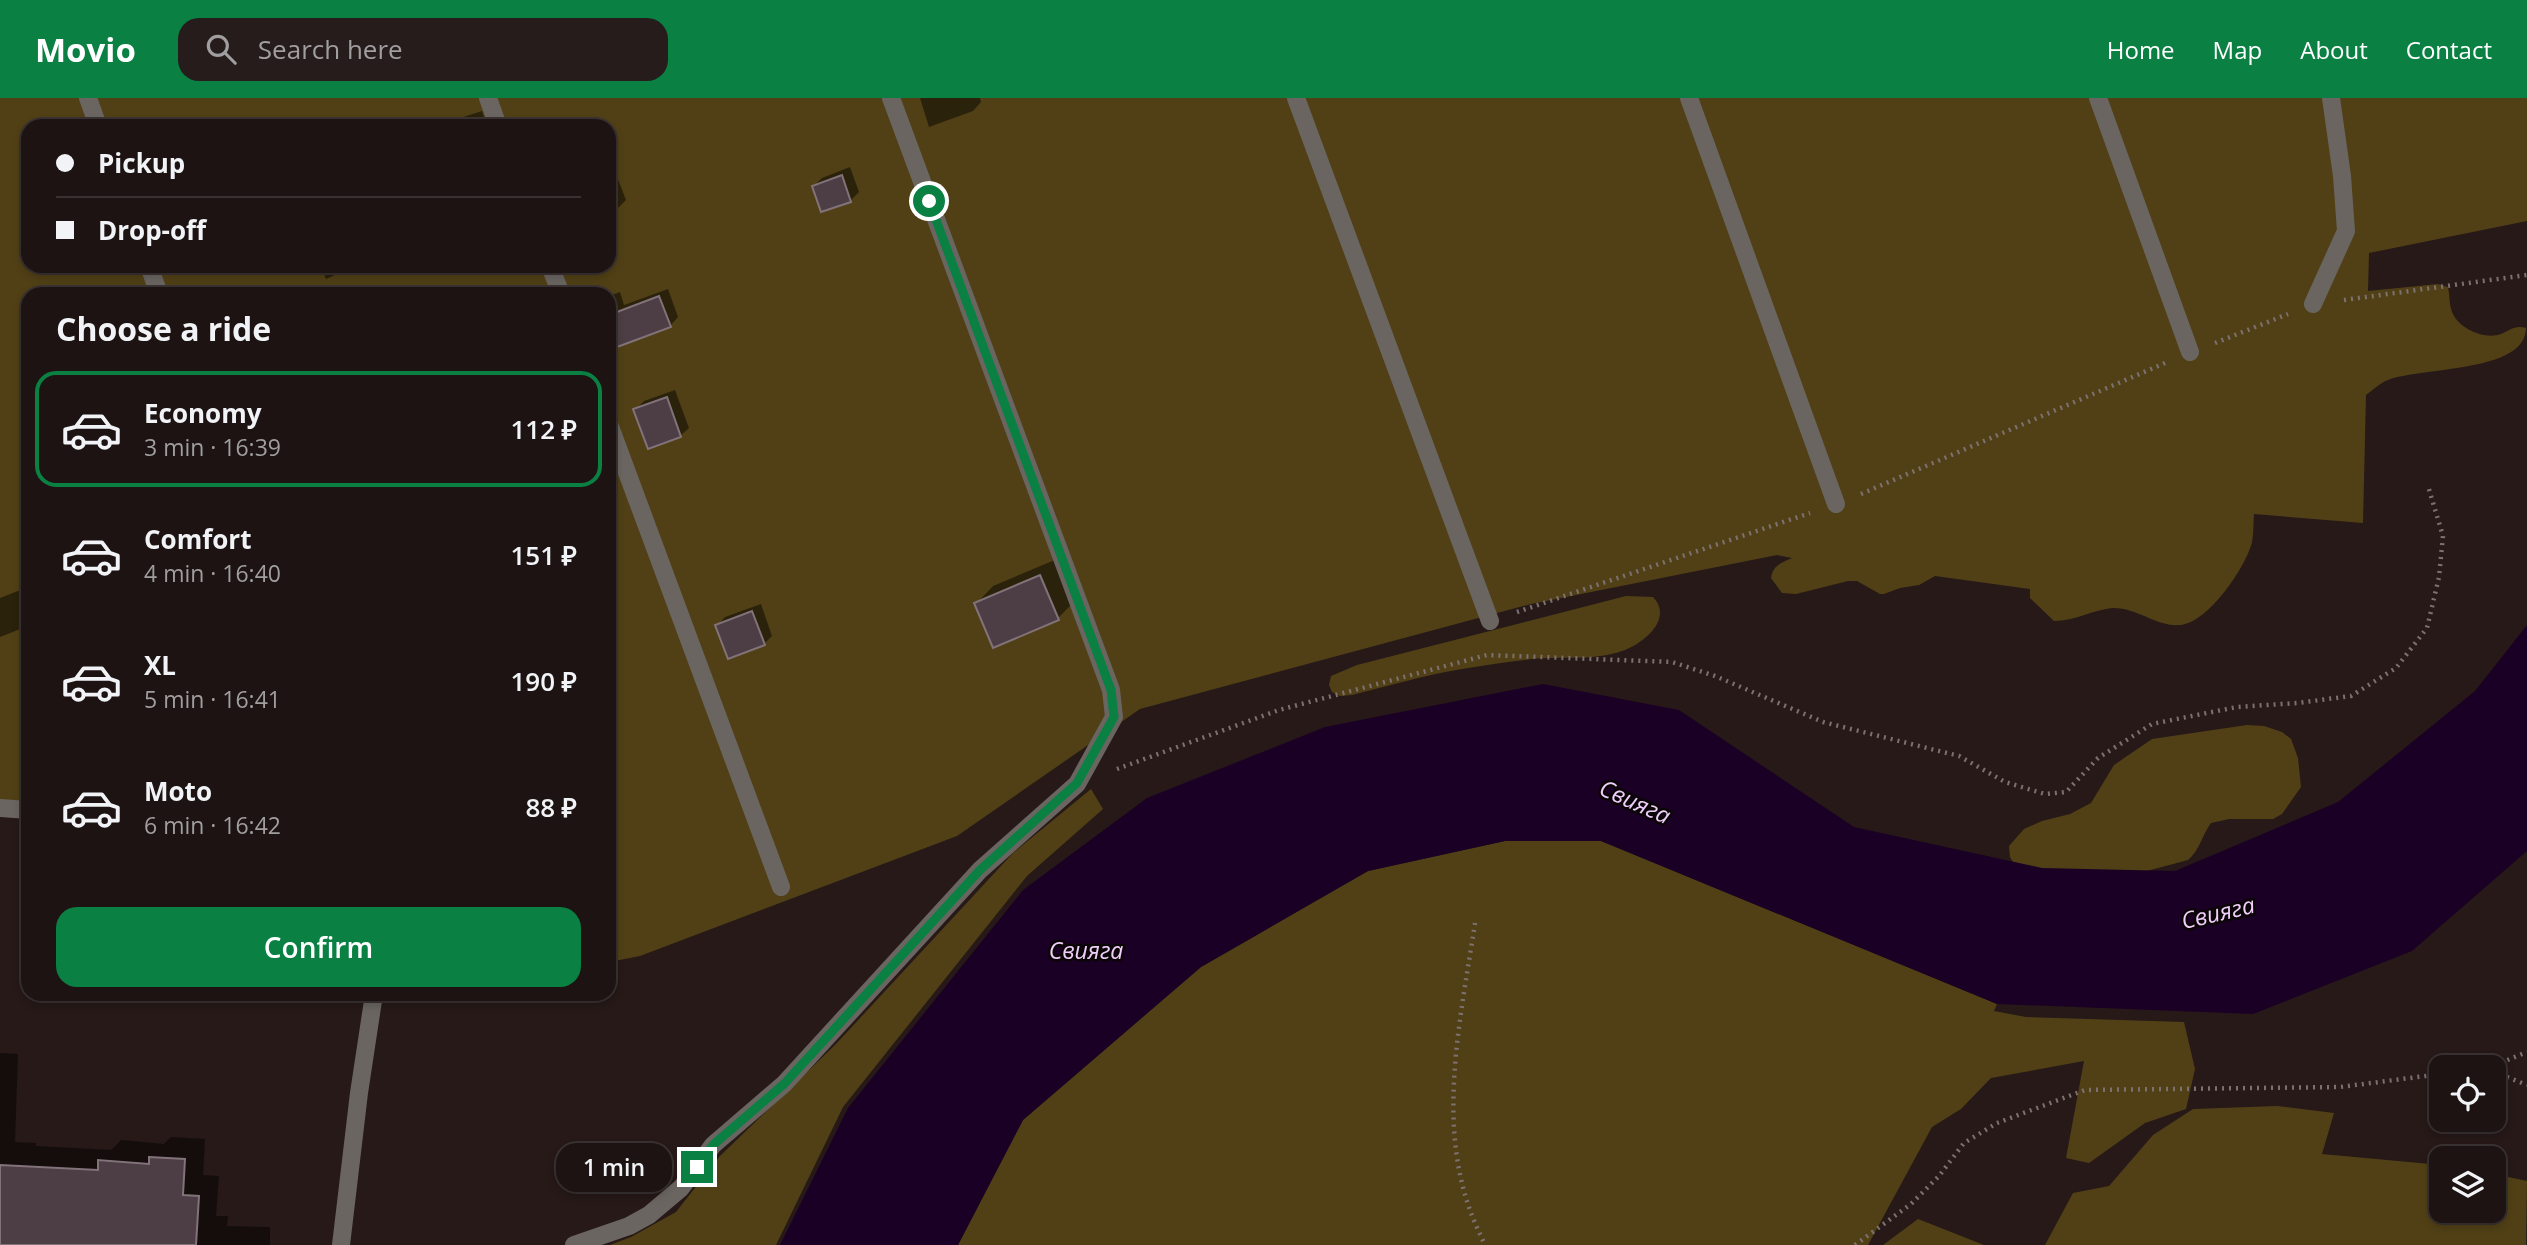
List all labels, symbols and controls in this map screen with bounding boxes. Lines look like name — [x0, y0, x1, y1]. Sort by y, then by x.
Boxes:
search box — [178, 18, 668, 81]
text: Movio — [35, 27, 136, 72]
icon: search — [202, 30, 240, 68]
text: Search here — [258, 31, 403, 67]
text: Home — [2107, 33, 2175, 66]
text: Map — [2213, 33, 2262, 66]
text: About — [2300, 33, 2368, 66]
text: Contact — [2406, 33, 2492, 66]
text: Pickup — [98, 145, 185, 181]
route start — [913, 185, 945, 217]
text: Drop-off — [98, 212, 206, 248]
text: Choose a ride — [56, 307, 271, 350]
text: Economy — [144, 395, 262, 431]
icon: car — [60, 398, 123, 461]
text: 112 ₽ — [511, 411, 577, 447]
text: 3 min · 16:39 — [144, 431, 281, 463]
text: Comfort — [144, 521, 251, 557]
icon: car — [60, 524, 123, 587]
text: 151 ₽ — [511, 537, 577, 573]
text: 4 min · 16:40 — [144, 557, 281, 589]
text: XL — [144, 647, 176, 683]
icon: car — [60, 650, 123, 713]
text: 190 ₽ — [511, 663, 577, 699]
text: 5 min · 16:41 — [144, 683, 281, 715]
water label: Свияга — [1595, 771, 1676, 831]
text: Moto — [144, 773, 212, 809]
icon: car — [60, 776, 123, 839]
text: 88 ₽ — [525, 789, 577, 825]
text: 6 min · 16:42 — [144, 809, 281, 841]
water label: Свияга — [2178, 888, 2258, 936]
button: Confirm — [56, 907, 581, 987]
water label: Свияга — [1049, 934, 1123, 966]
map controls — [2429, 1055, 2506, 1223]
button: locate — [2429, 1055, 2506, 1132]
callout: 1 min — [557, 1142, 672, 1192]
button: layers — [2429, 1146, 2506, 1223]
text: 1 min — [583, 1151, 645, 1183]
route end — [681, 1151, 713, 1183]

